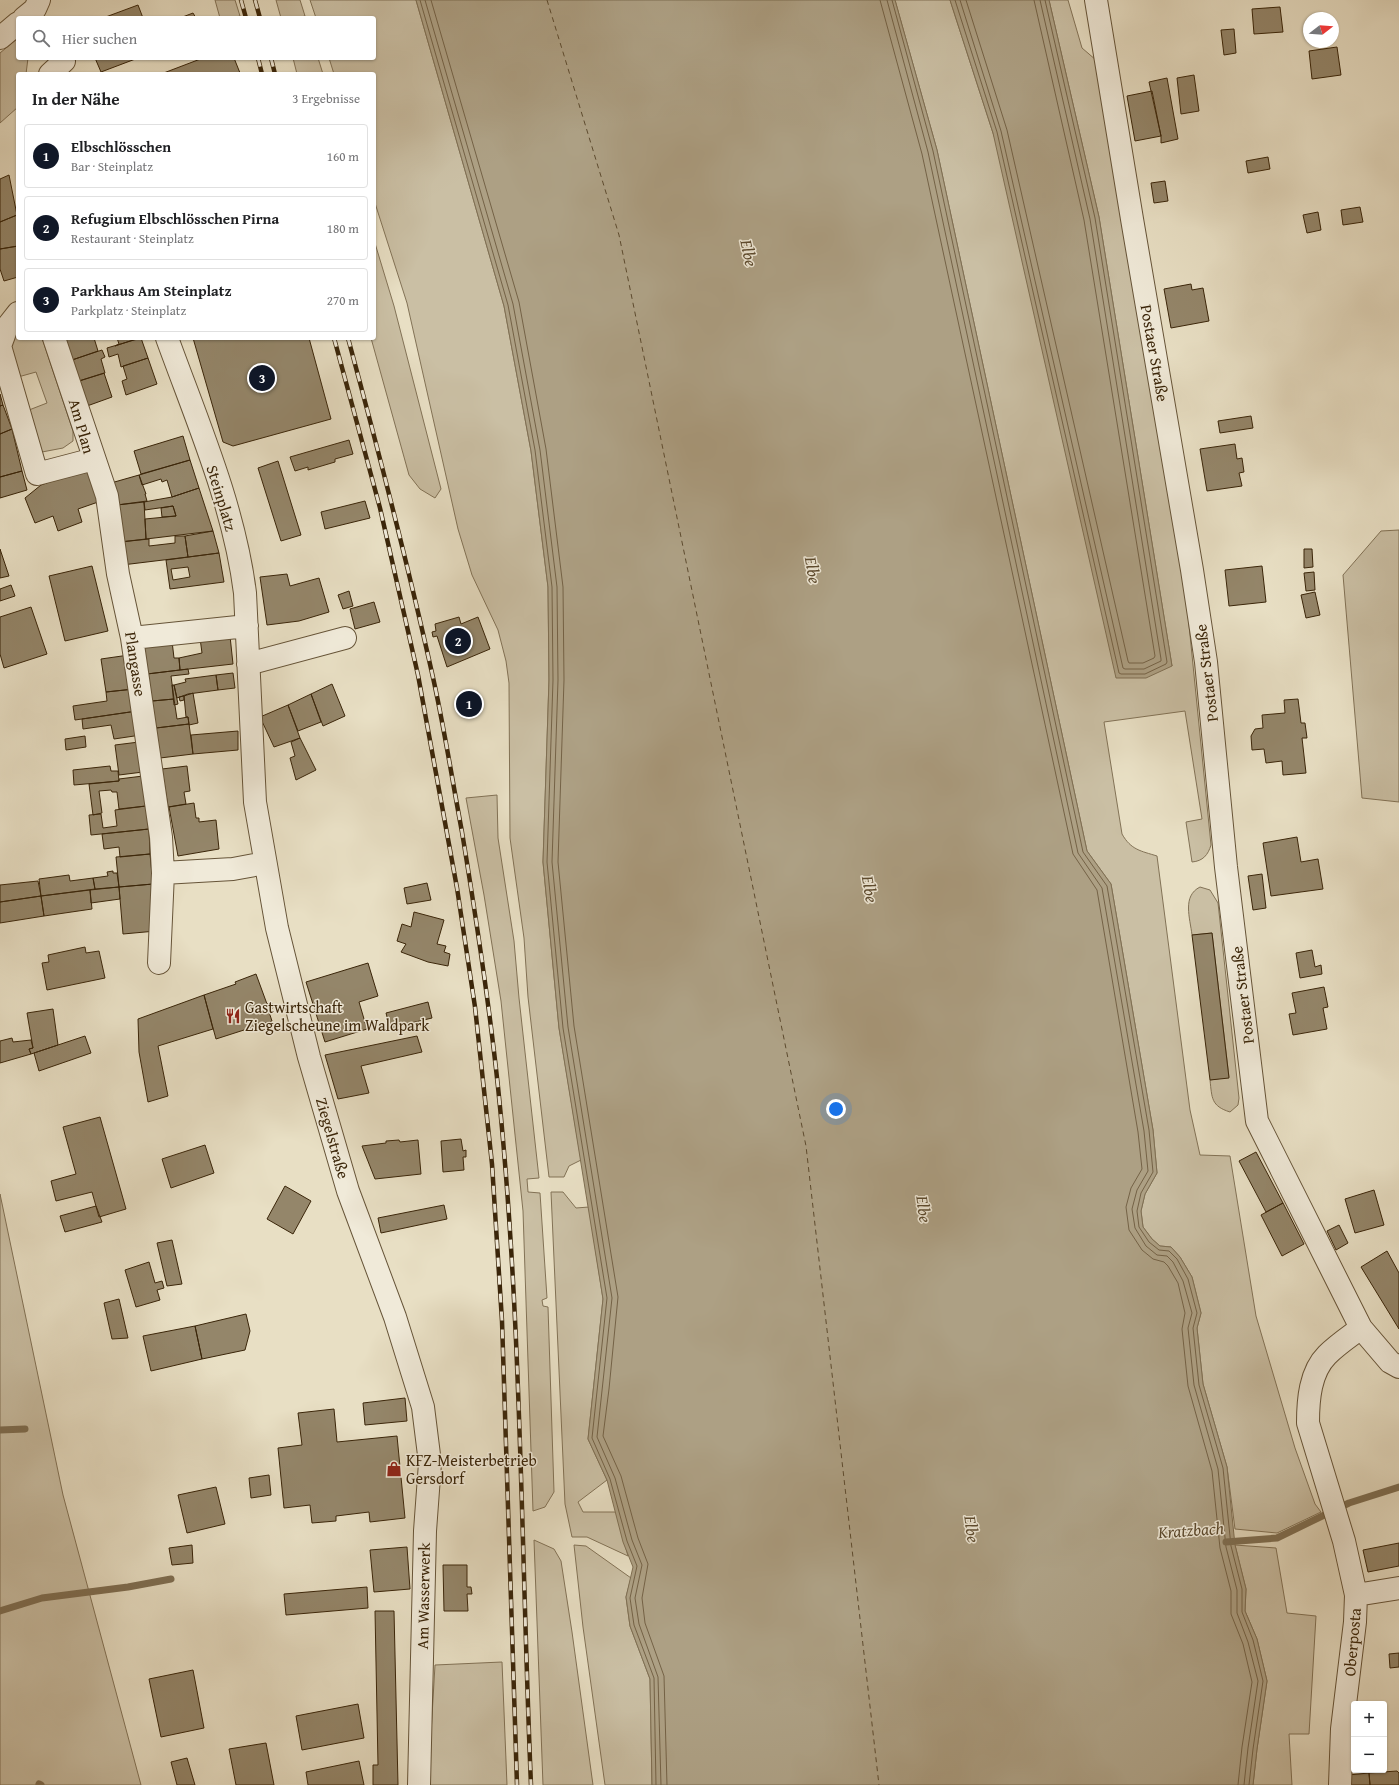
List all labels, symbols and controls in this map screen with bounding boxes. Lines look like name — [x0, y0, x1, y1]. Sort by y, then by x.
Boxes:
north arrow — [1303, 12, 1339, 48]
search box — [16, 16, 376, 60]
icon: search — [30, 27, 52, 49]
text: Hier suchen — [62, 28, 137, 49]
text: In der Nähe — [32, 86, 120, 111]
text: 3 Ergebnisse — [292, 89, 360, 108]
text: Elbschlösschen — [71, 136, 171, 157]
text: 1 — [43, 147, 49, 166]
text: 160 m — [327, 147, 359, 166]
text: Bar · Steinplatz — [71, 157, 153, 176]
text: Refugium Elbschlösschen Pirna — [71, 208, 279, 229]
text: 2 — [43, 219, 49, 238]
text: 180 m — [327, 219, 359, 238]
text: Restaurant · Steinplatz — [71, 229, 194, 248]
water label: Elbe — [734, 236, 765, 269]
text: Parkhaus Am Steinplatz — [71, 280, 232, 301]
text: 3 — [43, 291, 49, 310]
text: 270 m — [327, 291, 359, 310]
text: Parkplatz · Steinplatz — [71, 301, 186, 320]
street label: Postaer Straße — [1135, 303, 1175, 403]
pin: 3 — [249, 363, 275, 393]
street label: Am Plan — [63, 396, 101, 456]
street label: Steinplatz — [201, 462, 243, 534]
water label: Elbe — [799, 553, 828, 586]
street label: Postaer Straße — [1188, 623, 1224, 723]
pin: 2 — [445, 626, 471, 656]
street label: Plangasse — [119, 630, 153, 698]
pin: 1 — [456, 689, 482, 719]
water label: Elbe — [856, 872, 885, 905]
street label: Postaer Straße — [1224, 945, 1260, 1045]
place label: Gastwirtschaft Ziegelscheune im Waldpark — [245, 995, 430, 1037]
restaurant icon: Gastwirtschaft Ziegelscheune im Waldpark — [224, 1007, 242, 1025]
street label: Ziegelstraße — [310, 1095, 356, 1181]
your location — [826, 1099, 846, 1119]
water label: Elbe — [910, 1193, 939, 1224]
place label: KFZ-Meisterbetrieb Gersdorf — [406, 1448, 537, 1490]
shop icon: KFZ-Meisterbetrieb Gersdorf — [385, 1460, 403, 1478]
water label: Elbe — [958, 1513, 987, 1544]
water label: Kratzbach — [1156, 1515, 1225, 1544]
street label: Am Wasserwerk — [410, 1541, 436, 1650]
street label: Oberposta — [1337, 1606, 1367, 1677]
map controls — [1351, 1701, 1387, 1773]
button: + — [1351, 1701, 1387, 1737]
button: − — [1351, 1737, 1387, 1773]

